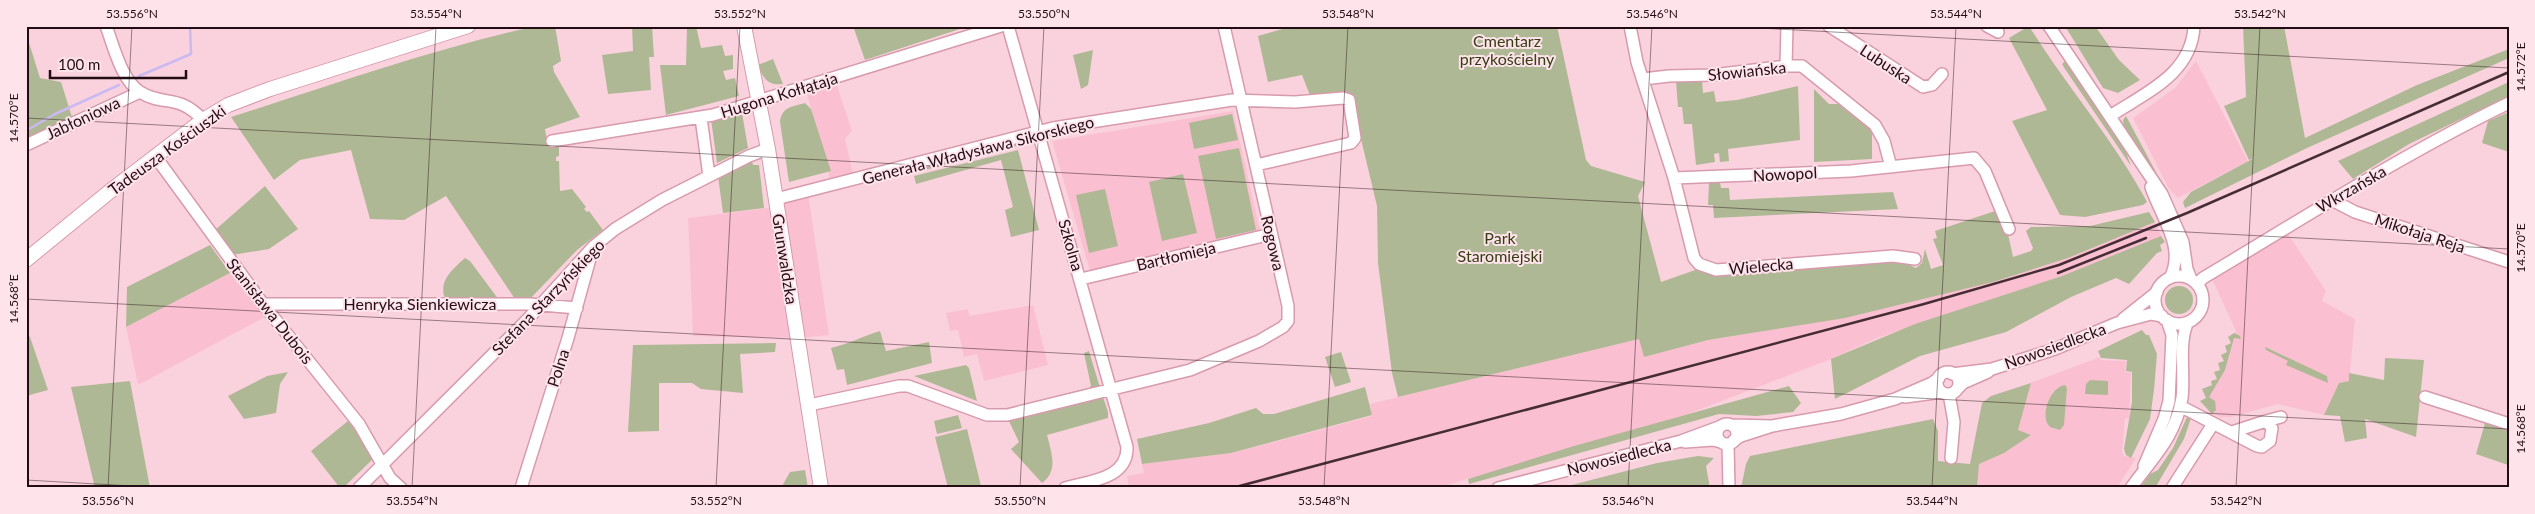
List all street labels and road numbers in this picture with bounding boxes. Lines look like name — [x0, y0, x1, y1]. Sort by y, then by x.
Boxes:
street label: Lubuska — [1857, 40, 1916, 87]
street label: Słowiańska — [1707, 57, 1787, 84]
street label: Hugona Kołłątaja — [718, 68, 840, 121]
street label: Jabłoniowa — [43, 92, 123, 143]
street label: Tadeusza Kościuszki — [104, 101, 229, 199]
street label: Generała Władysława Sikorskiego — [860, 111, 1096, 188]
street label: Wkrzańska — [2312, 161, 2389, 216]
street label: Nowopol — [1752, 162, 1818, 185]
street label: Mikołaja Reja — [2373, 209, 2468, 256]
street label: Grunwaldzka — [769, 212, 802, 306]
street label: Rogowa — [1258, 213, 1289, 272]
street label: Szkolna — [1055, 217, 1088, 273]
street label: Stefana Starzyńskiego — [487, 235, 608, 359]
street label: Bartłomieja — [1134, 237, 1217, 274]
street label: Wielecka — [1728, 253, 1794, 278]
street label: Stanisława Dubois — [223, 254, 318, 367]
street label: Henryka Sienkiewicza — [344, 294, 496, 313]
street label: Nowosiedlecka — [2002, 318, 2108, 373]
street label: Polna — [542, 346, 573, 389]
street label: Nowosiedlecka — [1565, 434, 1673, 479]

